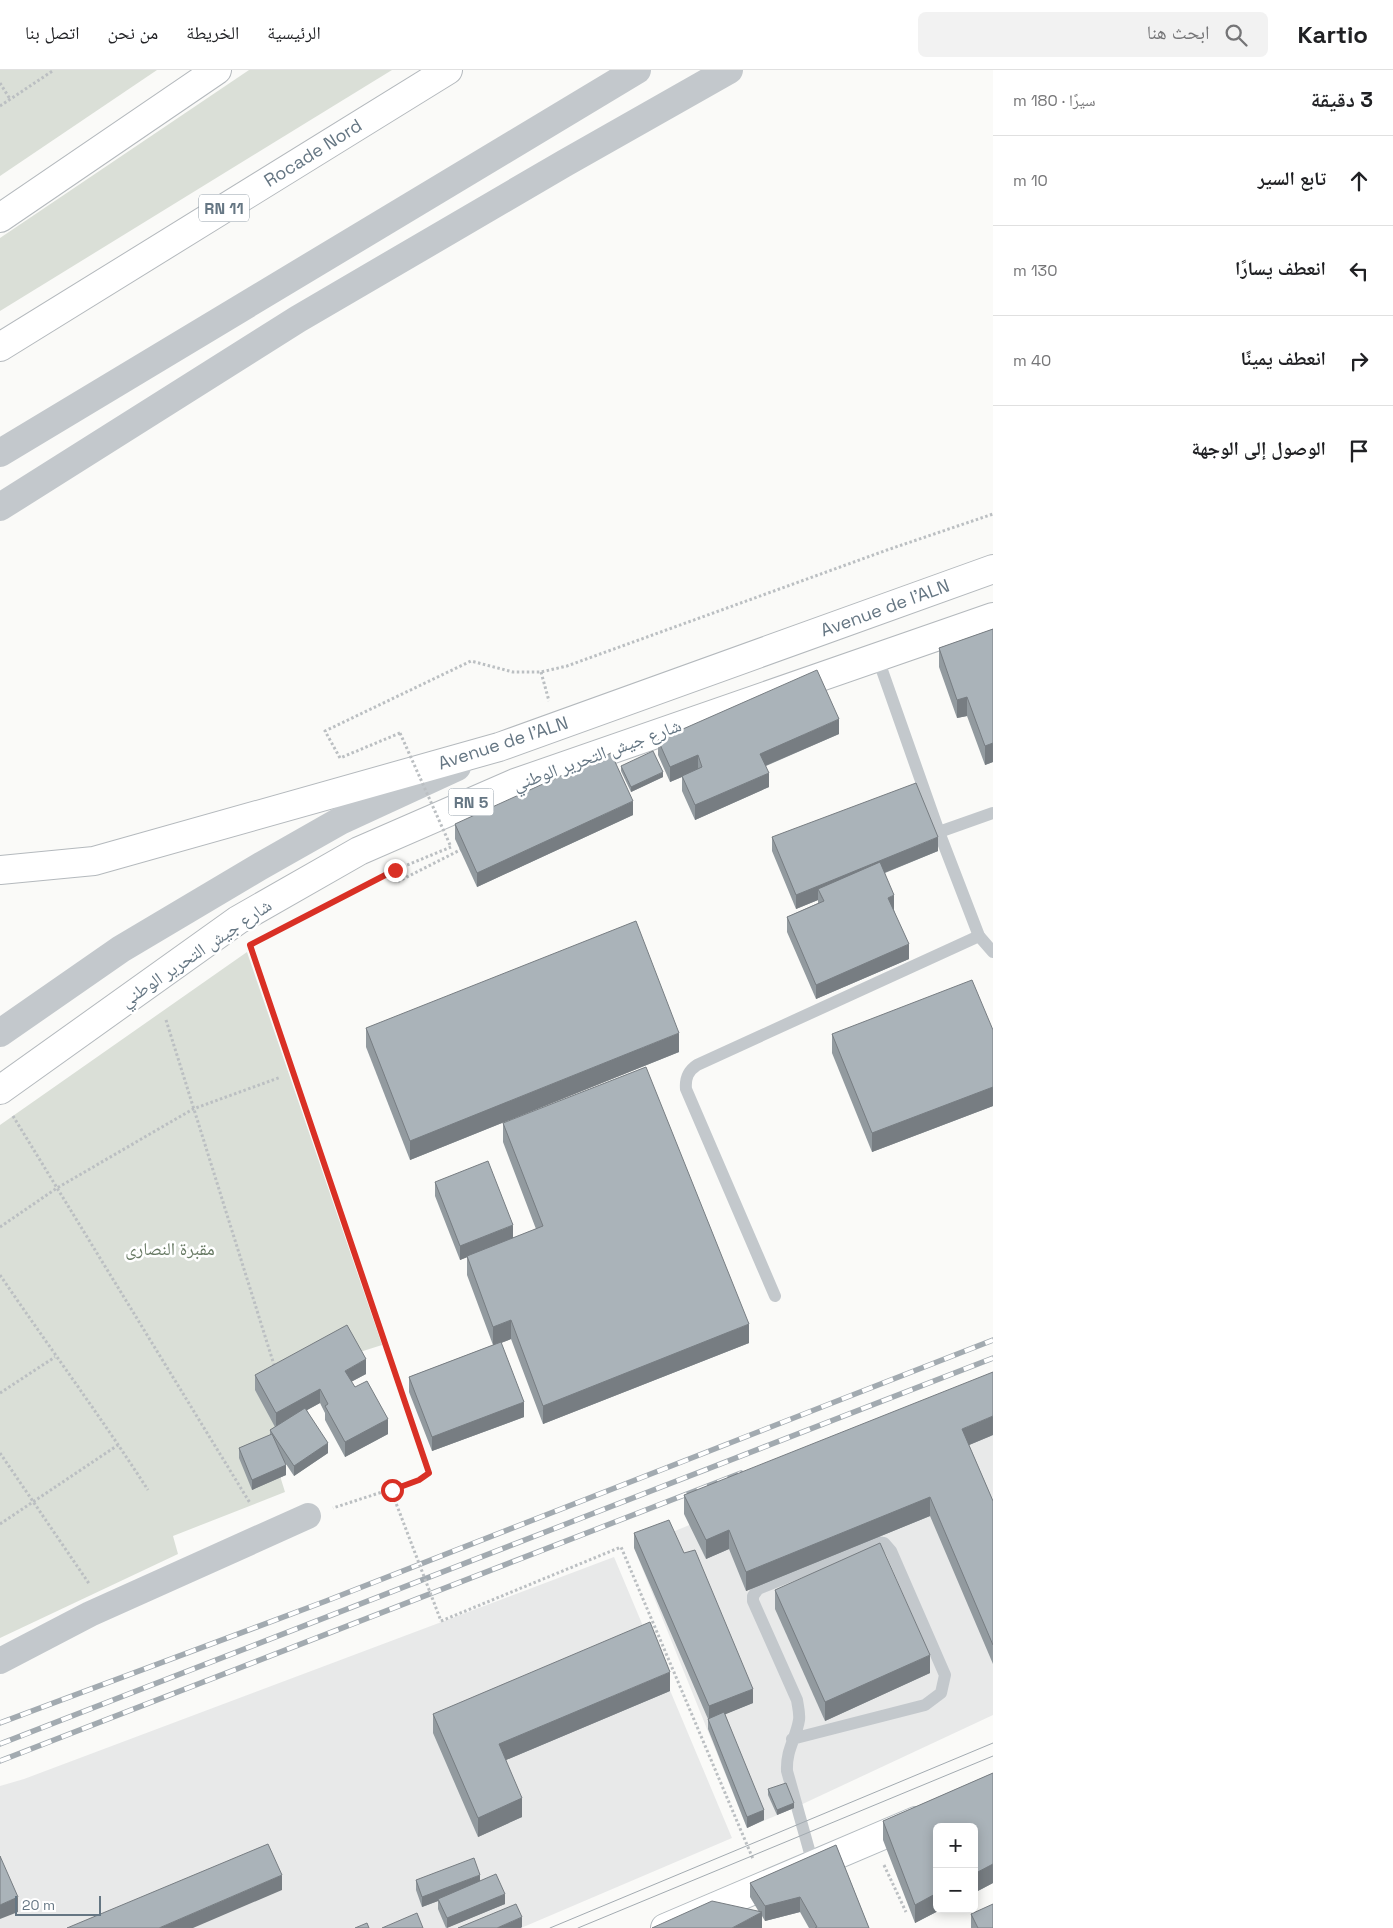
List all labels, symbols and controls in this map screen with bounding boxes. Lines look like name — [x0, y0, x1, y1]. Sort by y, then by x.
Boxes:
search box — [918, 12, 1268, 57]
text: Kartio — [1298, 19, 1368, 50]
text: ابحث هنا — [1147, 20, 1210, 45]
text: اتصل بنا — [25, 21, 80, 44]
text: من نحن — [108, 21, 158, 44]
text: الخريطة — [186, 21, 239, 44]
text: الرئيسية — [267, 21, 321, 44]
icon: search — [1222, 21, 1250, 49]
text: 3 دقيقة — [1311, 86, 1373, 113]
text: سيرًا · 180 m — [1013, 90, 1096, 111]
street label: Rocade Nord — [259, 113, 366, 192]
text: تابع السير — [1258, 166, 1326, 191]
icon: ahead — [1345, 167, 1373, 195]
text: 10 m — [1013, 170, 1048, 191]
road number: RN 11 — [199, 195, 249, 222]
text: انعطف يسارًا — [1235, 256, 1326, 281]
icon: left — [1345, 257, 1373, 285]
text: 130 m — [1013, 260, 1058, 281]
text: انعطف يمينًا — [1241, 346, 1326, 371]
icon: right — [1345, 347, 1373, 375]
text: 40 m — [1013, 350, 1051, 371]
text: الوصول إلى الوجهة — [1191, 436, 1326, 461]
icon: arrive — [1345, 437, 1373, 465]
street label: Avenue de l'ALN — [817, 574, 952, 642]
street label: Avenue de l'ALN — [435, 711, 571, 774]
street label: شارع جيش التحرير الوطني — [509, 713, 685, 799]
road number: RN 5 — [448, 789, 494, 816]
route end — [384, 859, 407, 882]
street label: شارع جيش التحرير الوطني — [116, 893, 278, 1015]
park label: مقبرة النصارى — [125, 1237, 215, 1260]
route start — [381, 1479, 404, 1502]
map controls — [933, 1823, 978, 1913]
button: + — [933, 1823, 978, 1868]
button: − — [933, 1868, 978, 1913]
scale bar — [15, 1893, 101, 1916]
text: 20 m — [22, 1896, 55, 1914]

